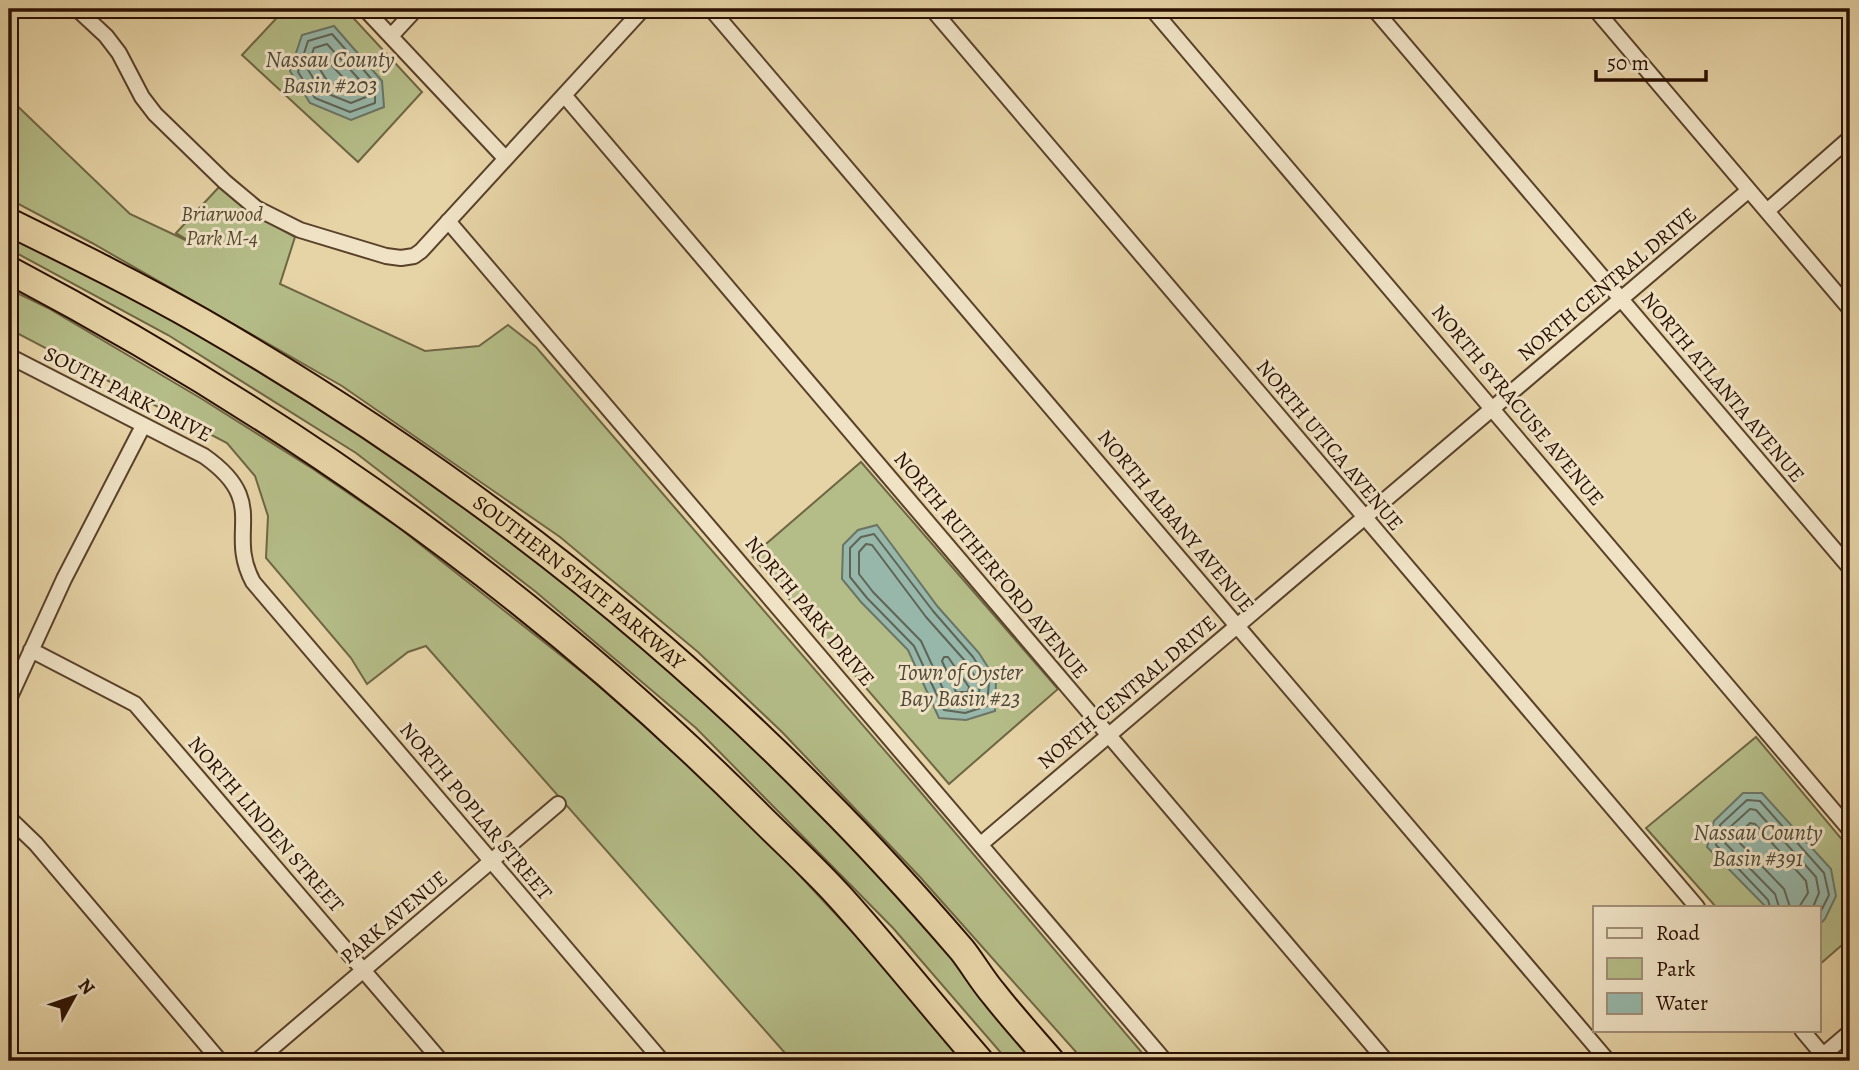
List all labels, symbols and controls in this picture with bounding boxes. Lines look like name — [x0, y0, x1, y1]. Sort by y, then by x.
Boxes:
scale bar — [1596, 38, 1707, 82]
water label: Nassau County Basin #203 — [265, 44, 395, 101]
text: 50 m — [1607, 49, 1649, 77]
park label: Briarwood Park M-4 — [181, 200, 263, 252]
street label: NORTH CENTRAL DRIVE — [1511, 201, 1703, 367]
street label: NORTH ATLANTA AVENUE — [1635, 286, 1811, 488]
street label: NORTH SYRACUSE AVENUE — [1425, 298, 1611, 512]
street label: SOUTH PARK DRIVE — [39, 339, 217, 449]
street label: NORTH UTICA AVENUE — [1250, 354, 1410, 536]
street label: NORTH ALBANY AVENUE — [1091, 424, 1261, 618]
street label: NORTH RUTHERFORD AVENUE — [888, 446, 1094, 684]
street label: SOUTHERN STATE PARKWAY — [467, 488, 692, 676]
street label: NORTH PARK DRIVE — [739, 530, 881, 692]
street label: NORTH CENTRAL DRIVE — [1031, 609, 1223, 775]
water label: Town of Oyster Bay Basin #23 — [898, 657, 1023, 714]
street label: NORTH POPLAR STREET — [393, 716, 559, 906]
street label: NORTH LINDEN STREET — [182, 730, 351, 918]
water label: Nassau County Basin #391 — [1693, 817, 1823, 874]
street label: PARK AVENUE — [334, 864, 454, 970]
legend — [1593, 906, 1820, 1032]
text: Road — [1656, 919, 1700, 947]
text: Park — [1656, 955, 1696, 983]
north arrow — [38, 962, 108, 1032]
text: N — [72, 973, 101, 1000]
text: Water — [1655, 989, 1708, 1017]

